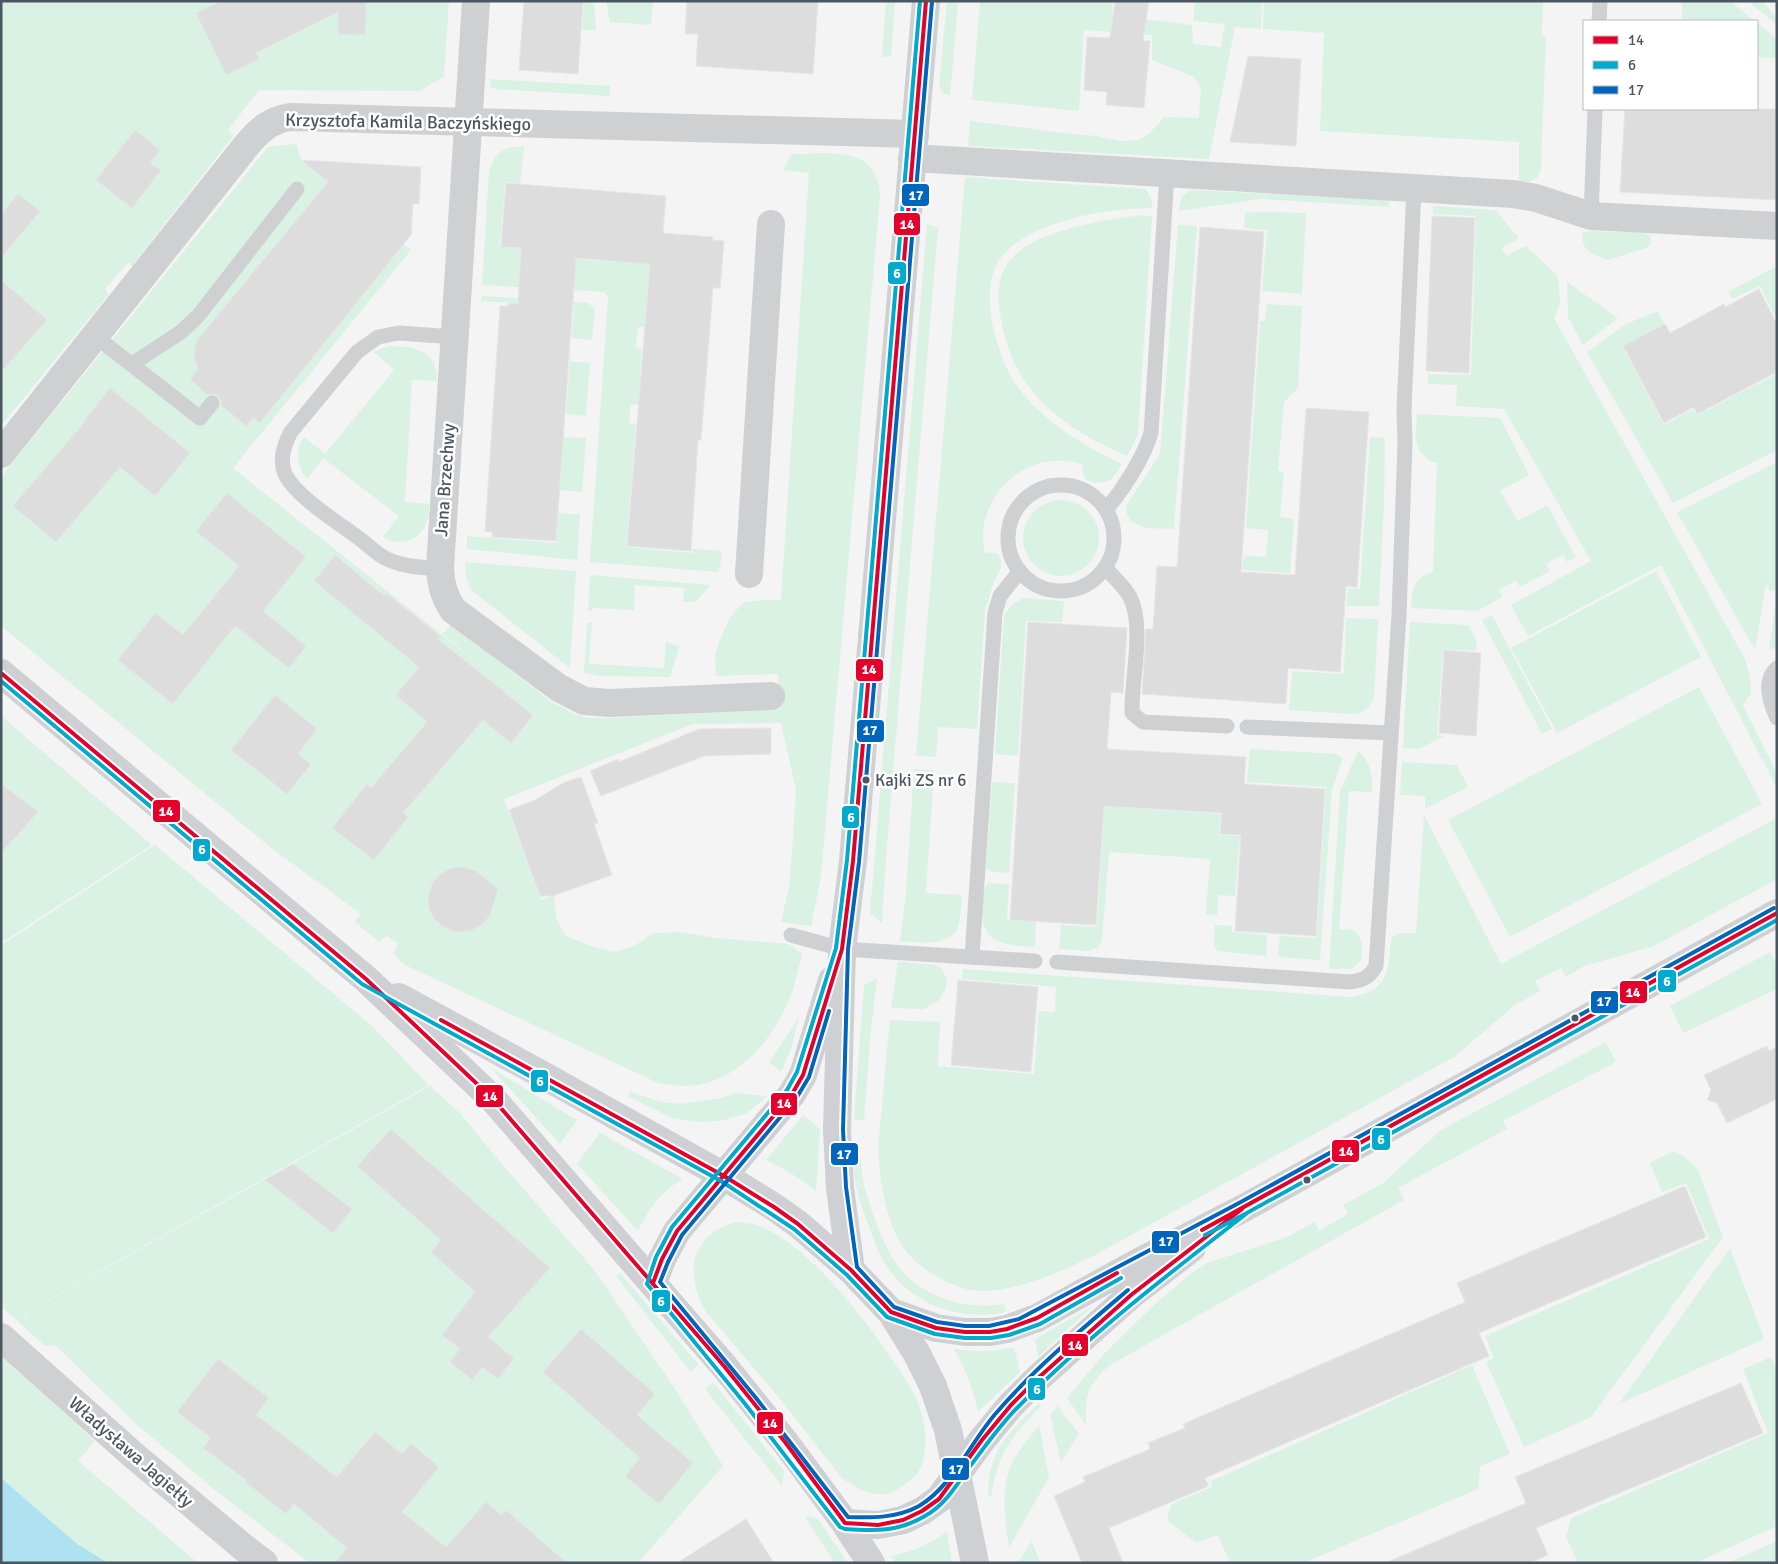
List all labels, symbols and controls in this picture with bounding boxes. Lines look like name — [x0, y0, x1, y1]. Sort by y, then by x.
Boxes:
legend — [1583, 20, 1758, 110]
text: 14 — [1628, 31, 1644, 49]
text: 6 — [1628, 56, 1636, 74]
text: 17 — [1628, 81, 1644, 99]
street label: Krzysztofa Kamila Baczyńskiego — [285, 109, 531, 135]
line badge: 17 — [901, 183, 930, 207]
text: 17 — [908, 187, 924, 204]
line badge: 14 — [893, 212, 921, 236]
text: 14 — [899, 216, 915, 233]
line badge: 6 — [887, 261, 907, 285]
text: 6 — [893, 265, 901, 282]
street label: Jana Brzechwy — [430, 422, 460, 537]
line badge: 14 — [855, 658, 884, 682]
text: 14 — [861, 661, 877, 678]
line badge: 17 — [856, 719, 885, 743]
text: 17 — [862, 722, 878, 739]
place label: Kajki ZS nr 6 — [875, 770, 966, 791]
marker: Kajki ZS nr 6 — [861, 775, 871, 785]
line badge: 14 — [152, 799, 181, 823]
text: 14 — [158, 803, 174, 820]
line badge: 6 — [841, 805, 860, 829]
text: 6 — [847, 809, 855, 826]
line badge: 6 — [192, 838, 211, 862]
text: 6 — [198, 841, 206, 858]
line badge: 6 — [1657, 969, 1677, 993]
text: 6 — [1663, 973, 1671, 990]
line badge: 14 — [1619, 980, 1648, 1004]
text: 14 — [1625, 984, 1641, 1001]
line badge: 17 — [1590, 990, 1619, 1014]
text: 17 — [1596, 993, 1612, 1010]
unlabelled marker — [1570, 1013, 1580, 1023]
line badge: 6 — [530, 1069, 549, 1093]
text: 6 — [536, 1073, 544, 1090]
line badge: 14 — [475, 1084, 504, 1108]
text: 14 — [482, 1088, 498, 1105]
line badge: 14 — [770, 1092, 798, 1116]
text: 14 — [776, 1095, 792, 1112]
line badge: 6 — [1371, 1127, 1391, 1151]
text: 6 — [1377, 1131, 1385, 1148]
line badge: 14 — [1331, 1139, 1360, 1163]
line badge: 17 — [830, 1142, 859, 1166]
text: 14 — [1338, 1143, 1354, 1160]
text: 17 — [836, 1146, 852, 1163]
unlabelled marker — [1302, 1175, 1312, 1185]
line badge: 17 — [1151, 1230, 1180, 1254]
text: 17 — [1158, 1233, 1174, 1250]
line badge: 6 — [651, 1289, 671, 1313]
text: 6 — [657, 1293, 665, 1310]
line badge: 14 — [1061, 1333, 1089, 1357]
text: 14 — [1067, 1337, 1083, 1354]
line badge: 6 — [1027, 1377, 1046, 1401]
text: 6 — [1033, 1381, 1041, 1398]
street label: Władysława Jagiełły — [64, 1392, 198, 1512]
line badge: 14 — [756, 1411, 784, 1435]
text: 14 — [762, 1415, 778, 1432]
line badge: 17 — [941, 1457, 970, 1481]
text: 17 — [948, 1461, 964, 1478]

